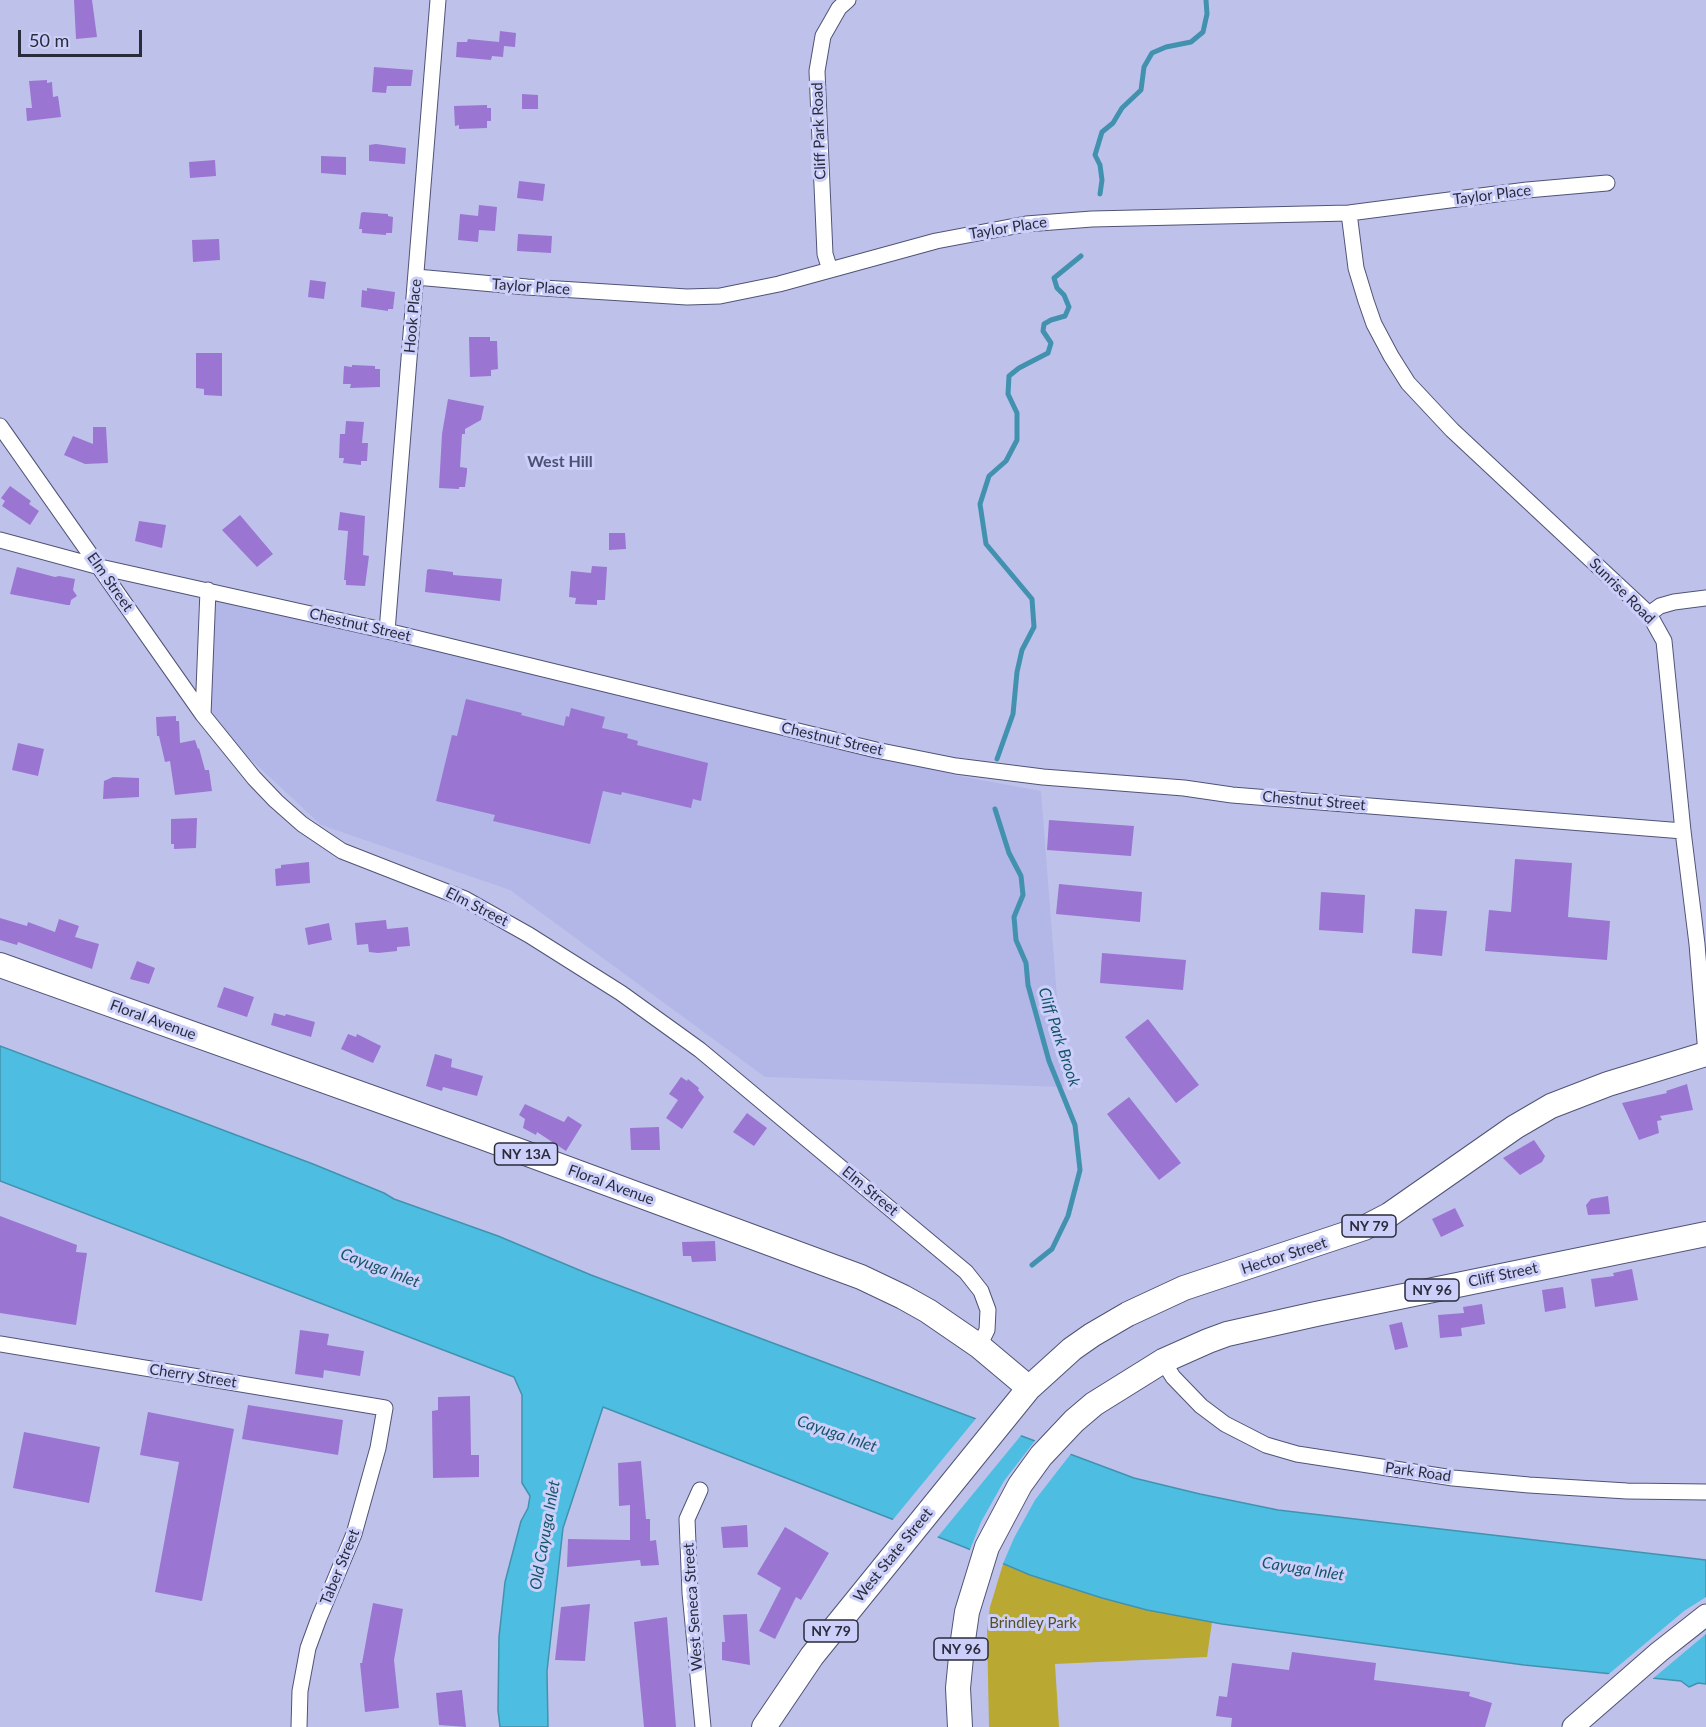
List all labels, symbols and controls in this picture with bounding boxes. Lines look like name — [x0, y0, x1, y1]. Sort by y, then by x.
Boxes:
scale bar — [21, 18, 146, 56]
text: 50 m — [29, 29, 69, 51]
street label: Cliff Park Road — [808, 82, 830, 180]
street label: Taylor Place — [1452, 181, 1532, 209]
street label: Taylor Place — [968, 213, 1048, 243]
street label: Taylor Place — [491, 275, 571, 299]
street label: Hook Place — [401, 278, 425, 354]
district label: West Hill — [527, 452, 593, 472]
street label: Elm Street — [83, 549, 137, 615]
street label: Sunrise Road — [1585, 554, 1659, 628]
street label: Chestnut Street — [307, 605, 413, 645]
street label: Chestnut Street — [779, 719, 885, 759]
street label: Chestnut Street — [1262, 788, 1366, 814]
street label: Elm Street — [443, 884, 511, 930]
water label: Cliff Park Brook — [1034, 985, 1084, 1089]
street label: Floral Avenue — [108, 996, 198, 1044]
road number: NY 13A — [494, 1143, 558, 1165]
street label: Floral Avenue — [566, 1161, 656, 1209]
street label: Elm Street — [838, 1162, 902, 1220]
road number: NY 79 — [1342, 1215, 1396, 1237]
street label: Hector Street — [1239, 1234, 1329, 1278]
water label: Cayuga Inlet — [338, 1244, 422, 1292]
street label: Cliff Street — [1467, 1259, 1539, 1291]
road number: NY 96 — [1405, 1279, 1459, 1301]
street label: Cherry Street — [148, 1360, 238, 1392]
water label: Cayuga Inlet — [795, 1411, 879, 1457]
street label: Park Road — [1384, 1458, 1452, 1486]
water label: Old Cayuga Inlet — [526, 1479, 564, 1591]
street label: West State Street — [850, 1504, 936, 1606]
street label: Taber Street — [317, 1527, 363, 1607]
street label: West Seneca Street — [680, 1542, 706, 1672]
water label: Cayuga Inlet — [1260, 1553, 1346, 1585]
park label: Brindley Park — [989, 1614, 1077, 1632]
road number: NY 79 — [804, 1620, 858, 1642]
road number: NY 96 — [934, 1638, 988, 1660]

